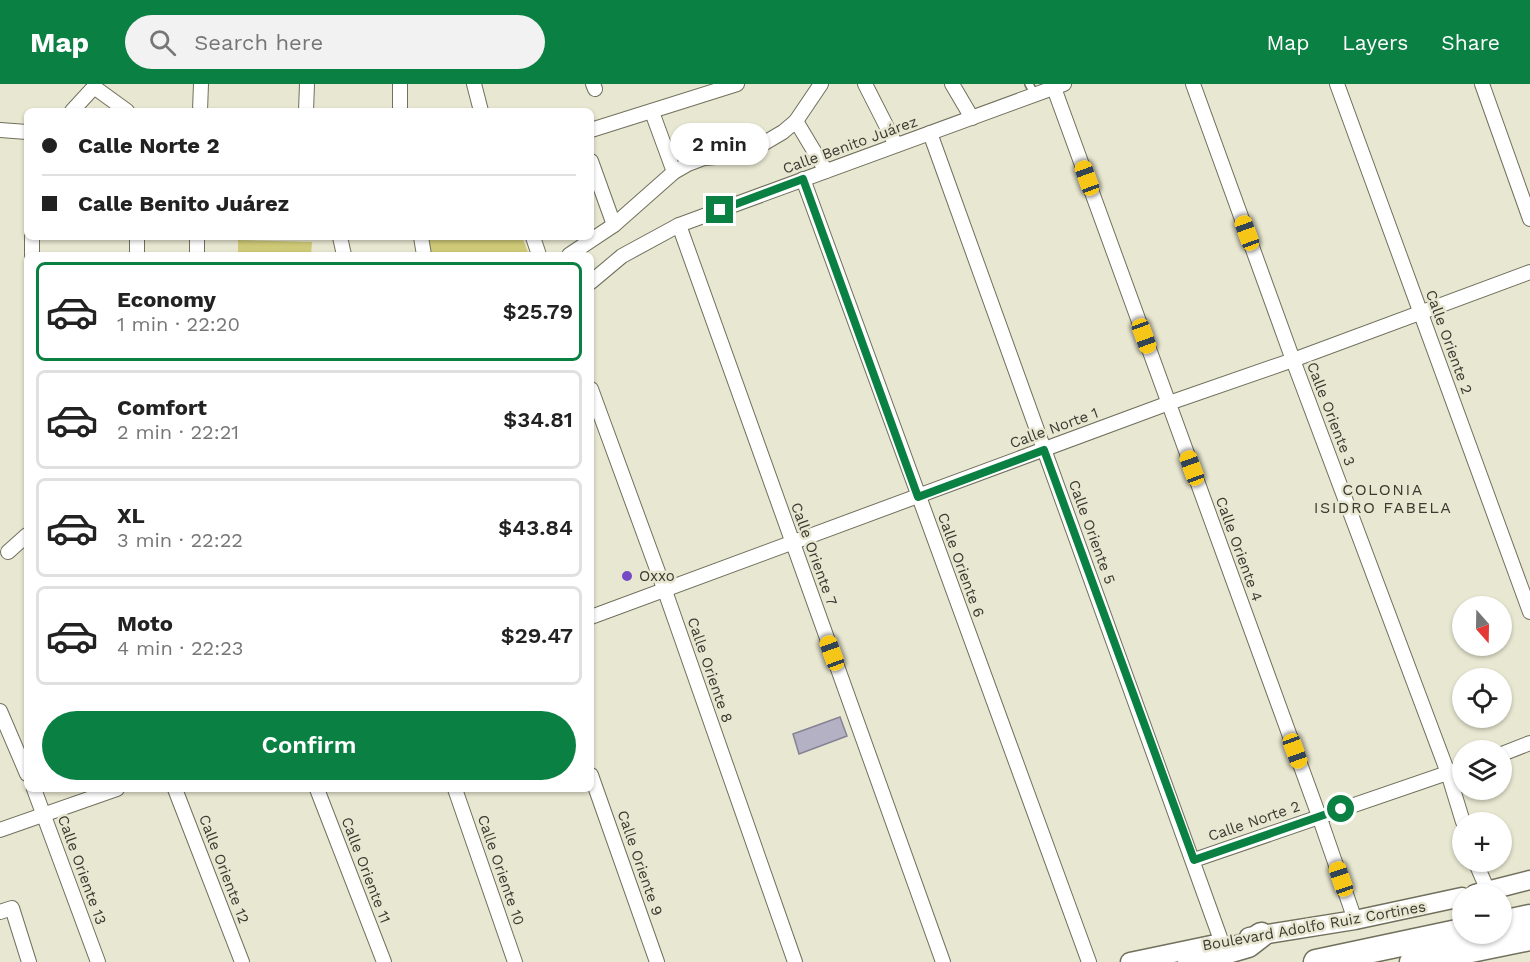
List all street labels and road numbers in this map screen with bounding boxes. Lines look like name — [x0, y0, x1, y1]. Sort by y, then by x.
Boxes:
street label: Calle Benito Juárez — [780, 112, 920, 178]
street label: Calle Oriente 2 — [1422, 287, 1476, 397]
street label: Calle Oriente 3 — [1303, 360, 1359, 468]
street label: Calle Norte 1 — [1007, 404, 1101, 452]
street label: Calle Oriente 5 — [1065, 477, 1119, 587]
street label: Calle Oriente 4 — [1212, 494, 1266, 604]
street label: Calle Oriente 7 — [787, 500, 841, 608]
street label: Calle Oriente 6 — [934, 510, 988, 620]
street label: Calle Oriente 8 — [684, 615, 736, 725]
street label: Calle Norte 2 — [1206, 797, 1302, 845]
street label: Calle Oriente 9 — [614, 808, 666, 918]
street label: Calle Oriente 12 — [195, 812, 253, 926]
street label: Calle Oriente 10 — [474, 812, 528, 928]
street label: Calle Oriente 13 — [54, 813, 110, 927]
street label: Calle Oriente 11 — [337, 814, 395, 926]
street label: Boulevard Adolfo Ruiz Cortines — [1201, 897, 1427, 955]

